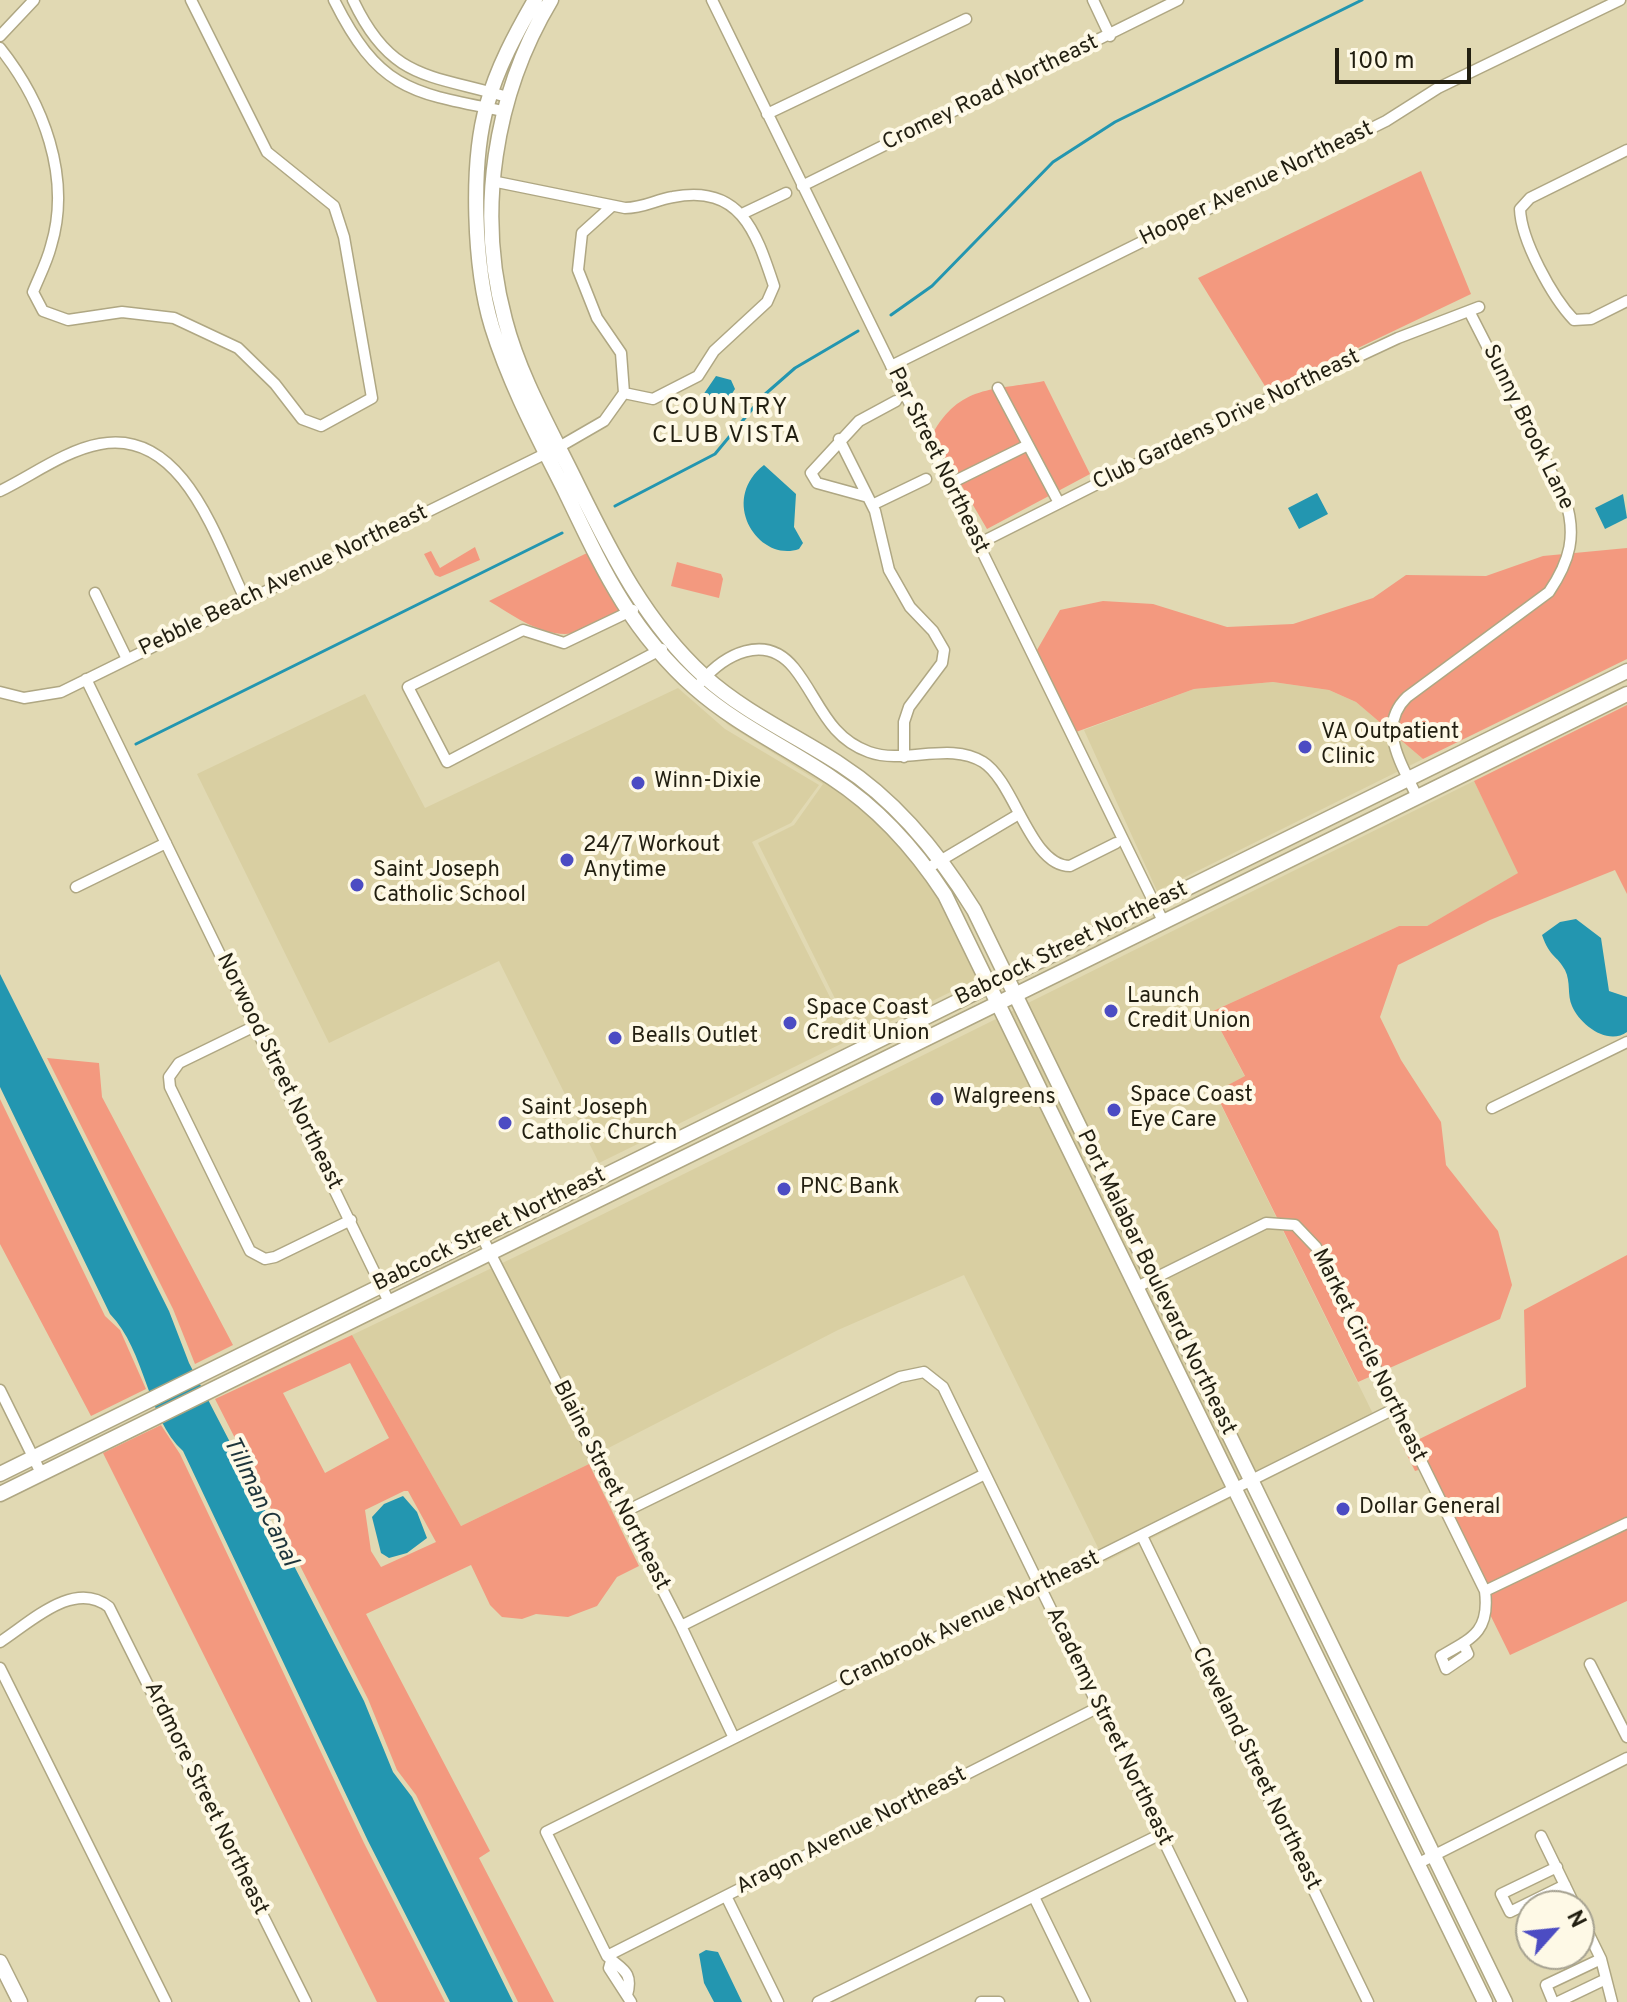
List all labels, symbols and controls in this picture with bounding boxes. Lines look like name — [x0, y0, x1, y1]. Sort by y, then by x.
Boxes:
street label: Cromey Road Northeast — [879, 30, 1103, 158]
scale bar — [1339, 32, 1475, 82]
text: 100 m — [1349, 47, 1415, 77]
street label: Hooper Avenue Northeast — [1136, 117, 1378, 253]
street label: Sunny Brook Lane — [1476, 341, 1578, 515]
street label: Club Gardens Drive Northeast — [1089, 345, 1365, 497]
street label: Par Street Northeast — [880, 364, 994, 558]
district label: COUNTRY CLUB VISTA — [652, 395, 802, 451]
street label: Pebble Beach Avenue Northeast — [135, 500, 433, 664]
place label: VA Outpatient Clinic — [1321, 721, 1459, 772]
marker: VA Outpatient Clinic — [1296, 738, 1314, 756]
place label: Winn-Dixie — [654, 770, 761, 796]
marker: Winn-Dixie — [629, 774, 647, 792]
place label: 24/7 Workout Anytime — [583, 834, 720, 886]
marker: 24/7 Workout Anytime — [558, 851, 576, 869]
place label: Saint Joseph Catholic School — [373, 859, 526, 910]
marker: Saint Joseph Catholic School — [348, 876, 366, 894]
street label: Babcock Street Northeast — [951, 877, 1193, 1013]
street label: Norwood Street Northeast — [209, 950, 347, 1194]
place label: Launch Credit Union — [1127, 985, 1251, 1036]
place label: Space Coast Credit Union — [806, 997, 930, 1048]
marker: Launch Credit Union — [1102, 1002, 1120, 1020]
marker: Space Coast Credit Union — [781, 1014, 799, 1032]
place label: Bealls Outlet — [631, 1025, 758, 1051]
marker: Bealls Outlet — [606, 1029, 624, 1047]
place label: Space Coast Eye Care — [1130, 1084, 1253, 1136]
place label: Walgreens — [953, 1086, 1056, 1112]
marker: Walgreens — [928, 1090, 946, 1108]
place label: Saint Joseph Catholic Church — [521, 1097, 677, 1148]
marker: Space Coast Eye Care — [1105, 1101, 1123, 1119]
marker: Saint Joseph Catholic Church — [496, 1114, 514, 1132]
street label: Port Malabar Boulevard Northeast — [1069, 1126, 1241, 1440]
street label: Babcock Street Northeast — [369, 1163, 611, 1299]
place label: PNC Bank — [800, 1176, 899, 1202]
marker: PNC Bank — [775, 1180, 793, 1198]
street label: Market Circle Northeast — [1305, 1245, 1431, 1467]
street label: Blaine Street Northeast — [546, 1377, 674, 1595]
water label: Tillman Canal — [215, 1432, 303, 1572]
place label: Dollar General — [1359, 1496, 1501, 1522]
marker: Dollar General — [1334, 1500, 1352, 1518]
street label: Cranbrook Avenue Northeast — [836, 1546, 1104, 1696]
street label: Academy Street Northeast — [1039, 1604, 1177, 1850]
street label: Cleveland Street Northeast — [1185, 1643, 1325, 1895]
street label: Ardmore Street Northeast — [137, 1678, 273, 1920]
street label: Aragon Avenue Northeast — [733, 1762, 971, 1902]
north arrow — [1515, 1890, 1595, 1970]
text: N — [1559, 1907, 1591, 1933]

